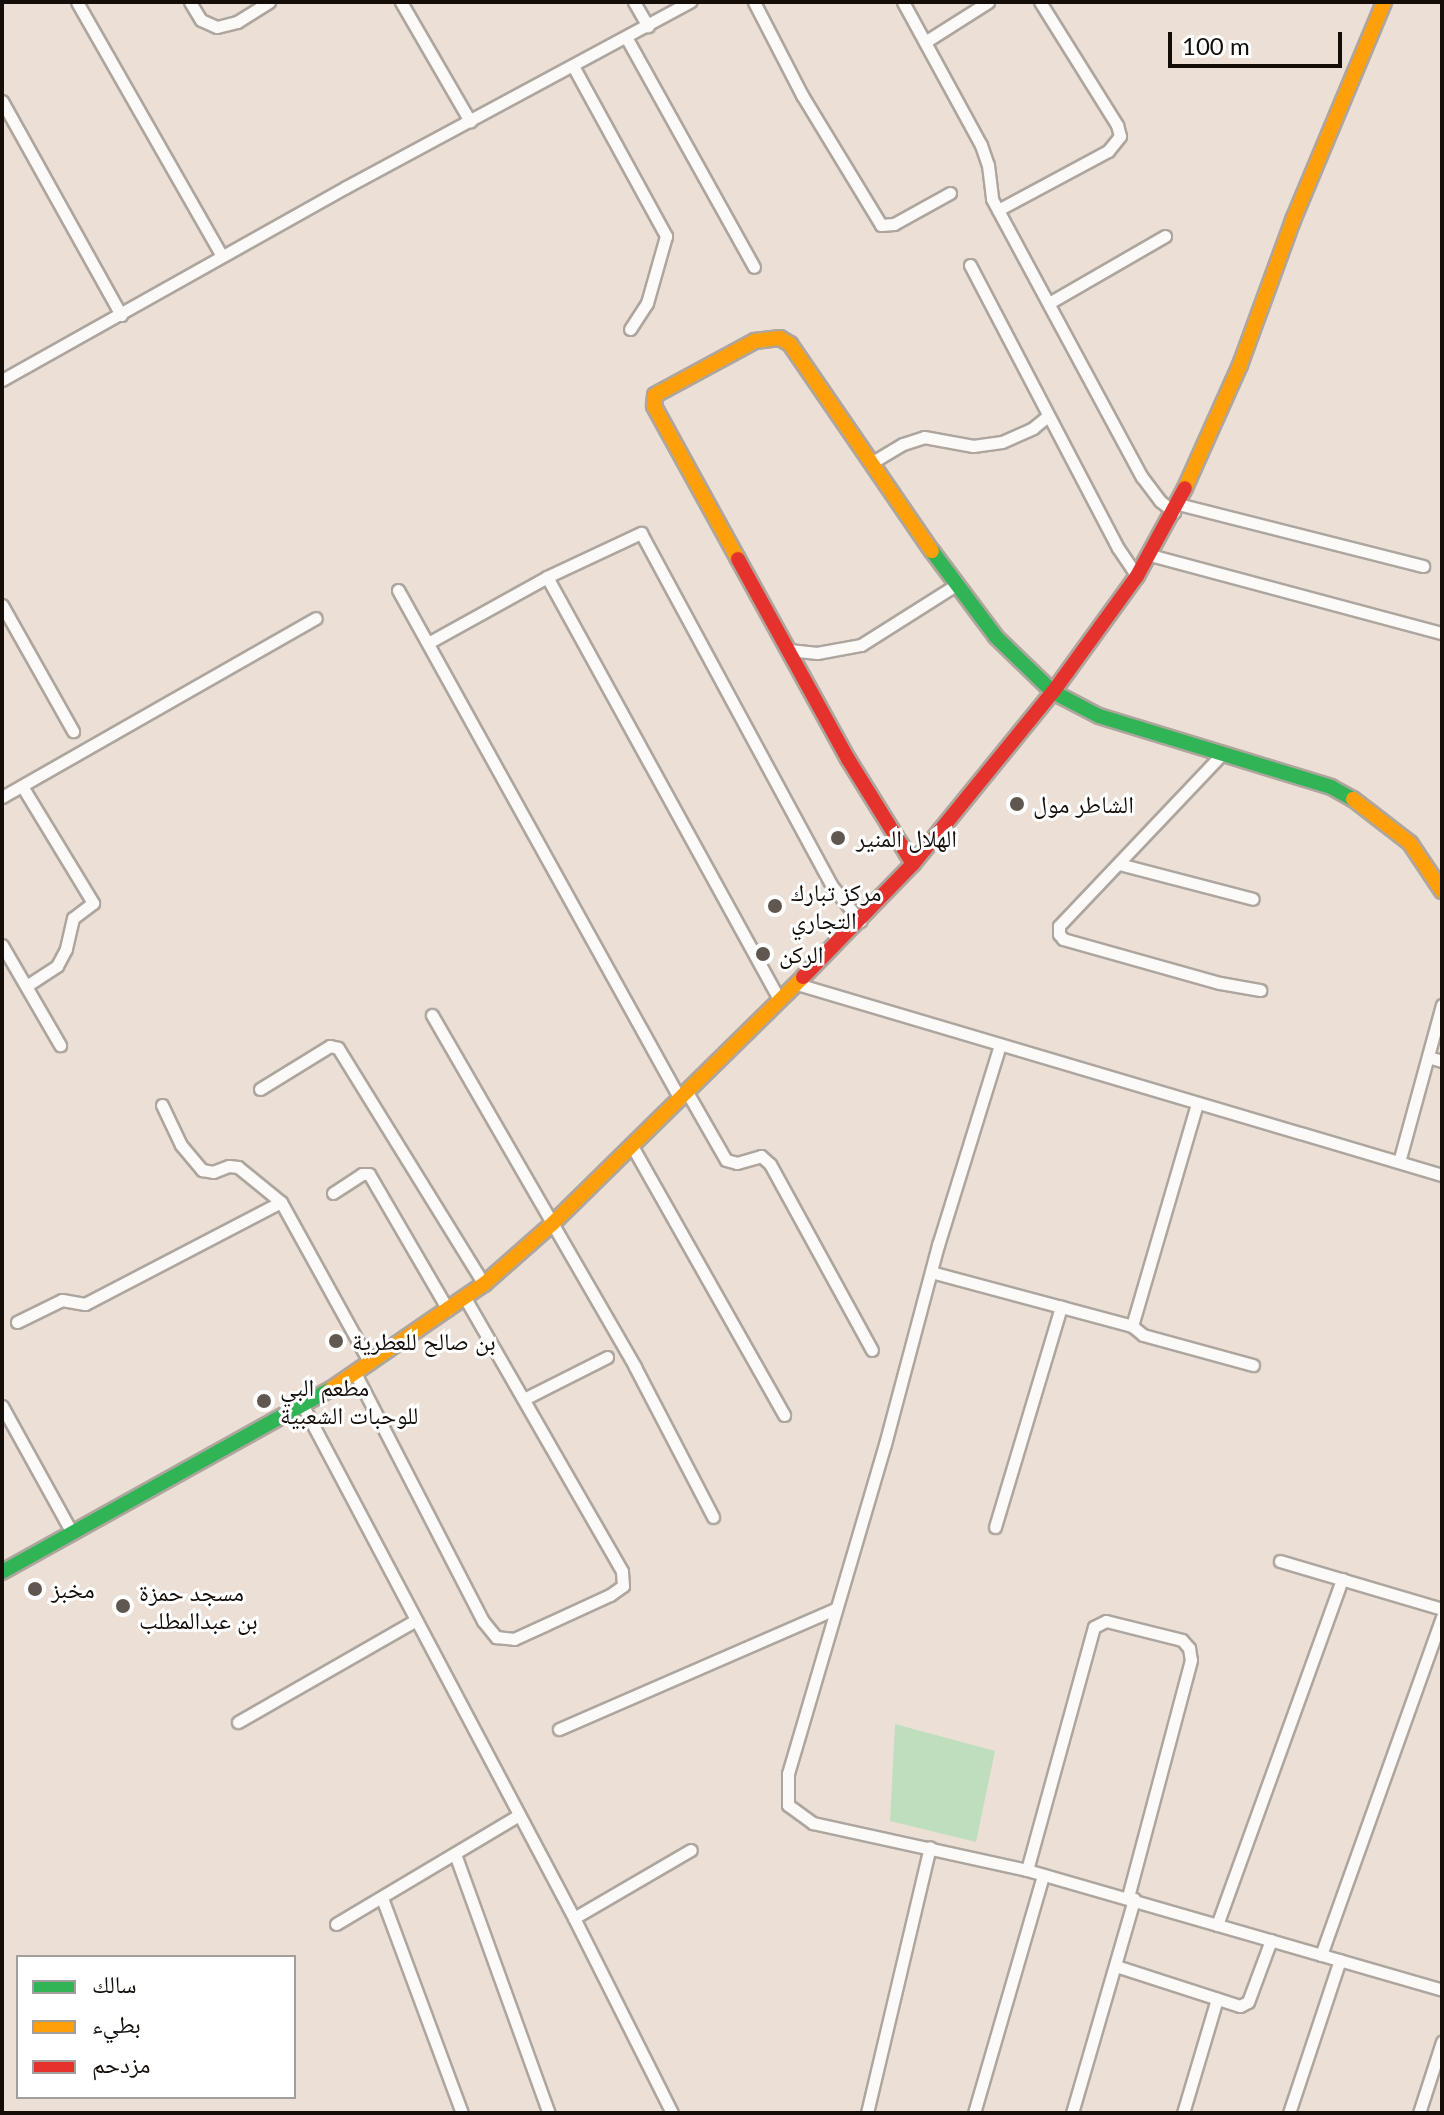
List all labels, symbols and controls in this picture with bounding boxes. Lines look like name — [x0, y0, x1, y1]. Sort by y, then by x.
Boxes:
scale bar — [1172, 16, 1346, 66]
text: 100 m — [1182, 31, 1250, 60]
place label: الشاطر مول — [1033, 790, 1134, 818]
marker: الشاطر مول — [1008, 795, 1026, 813]
place label: الهلال المنير — [856, 824, 957, 852]
marker: الهلال المنير — [827, 827, 849, 849]
place label: مركز تبارك التجاري — [791, 878, 881, 934]
marker: مركز تبارك التجاري — [766, 897, 784, 915]
place label: الركن — [779, 940, 823, 968]
marker: الركن — [754, 945, 772, 963]
place label: بن صالح للعطرية — [352, 1327, 496, 1355]
marker: بن صالح للعطرية — [327, 1332, 345, 1350]
place label: مطعم البي للوحبات الشعبية — [280, 1373, 418, 1429]
marker: مطعم البي للوحبات الشعبية — [255, 1392, 273, 1410]
place label: مخبز — [51, 1575, 95, 1603]
place label: مسجد حمزة بن عبدالمطلب — [139, 1578, 258, 1634]
marker: مخبز — [26, 1580, 44, 1598]
marker: مسجد حمزة بن عبدالمطلب — [114, 1597, 132, 1615]
legend — [16, 1955, 296, 2099]
text: سالك — [92, 1969, 137, 1998]
text: بطيء — [92, 2009, 141, 2038]
text: مزدحم — [92, 2049, 151, 2078]

